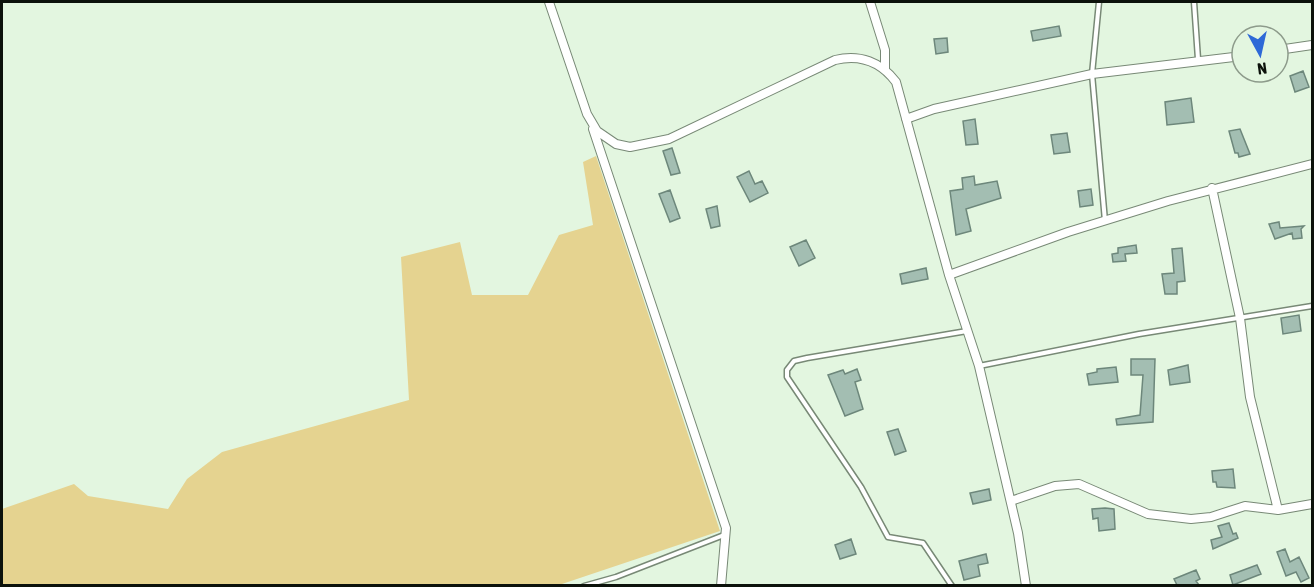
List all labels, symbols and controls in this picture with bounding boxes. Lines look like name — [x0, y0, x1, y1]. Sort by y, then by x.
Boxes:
north arrow — [1230, 24, 1290, 84]
text: N — [1256, 59, 1268, 78]

